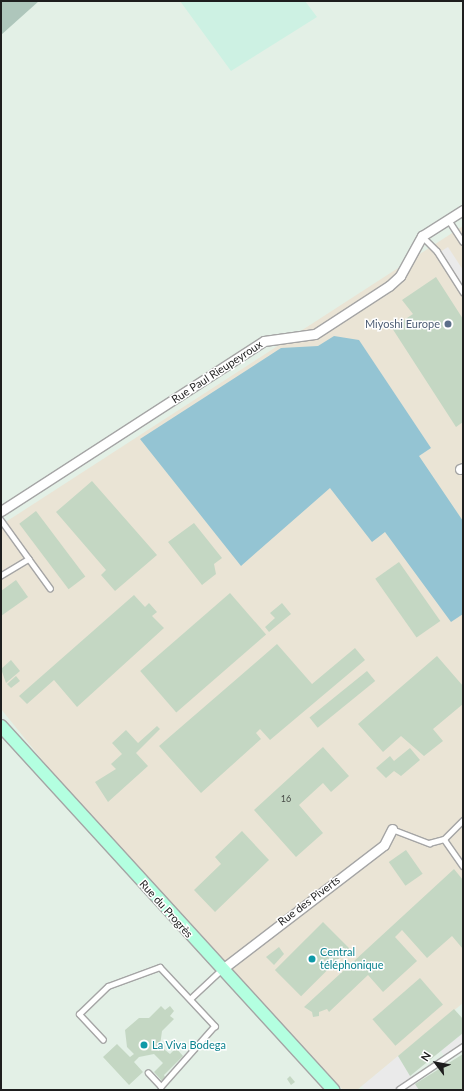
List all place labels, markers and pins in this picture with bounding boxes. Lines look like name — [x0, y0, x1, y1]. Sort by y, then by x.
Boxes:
place label: Miyoshi Europe — [365, 317, 440, 331]
marker: Miyoshi Europe — [443, 319, 453, 329]
place label: Central téléphonique — [320, 946, 384, 972]
marker: Central téléphonique — [307, 954, 317, 964]
place label: La Viva Bodega — [152, 1038, 226, 1052]
marker: La Viva Bodega — [139, 1040, 149, 1050]

